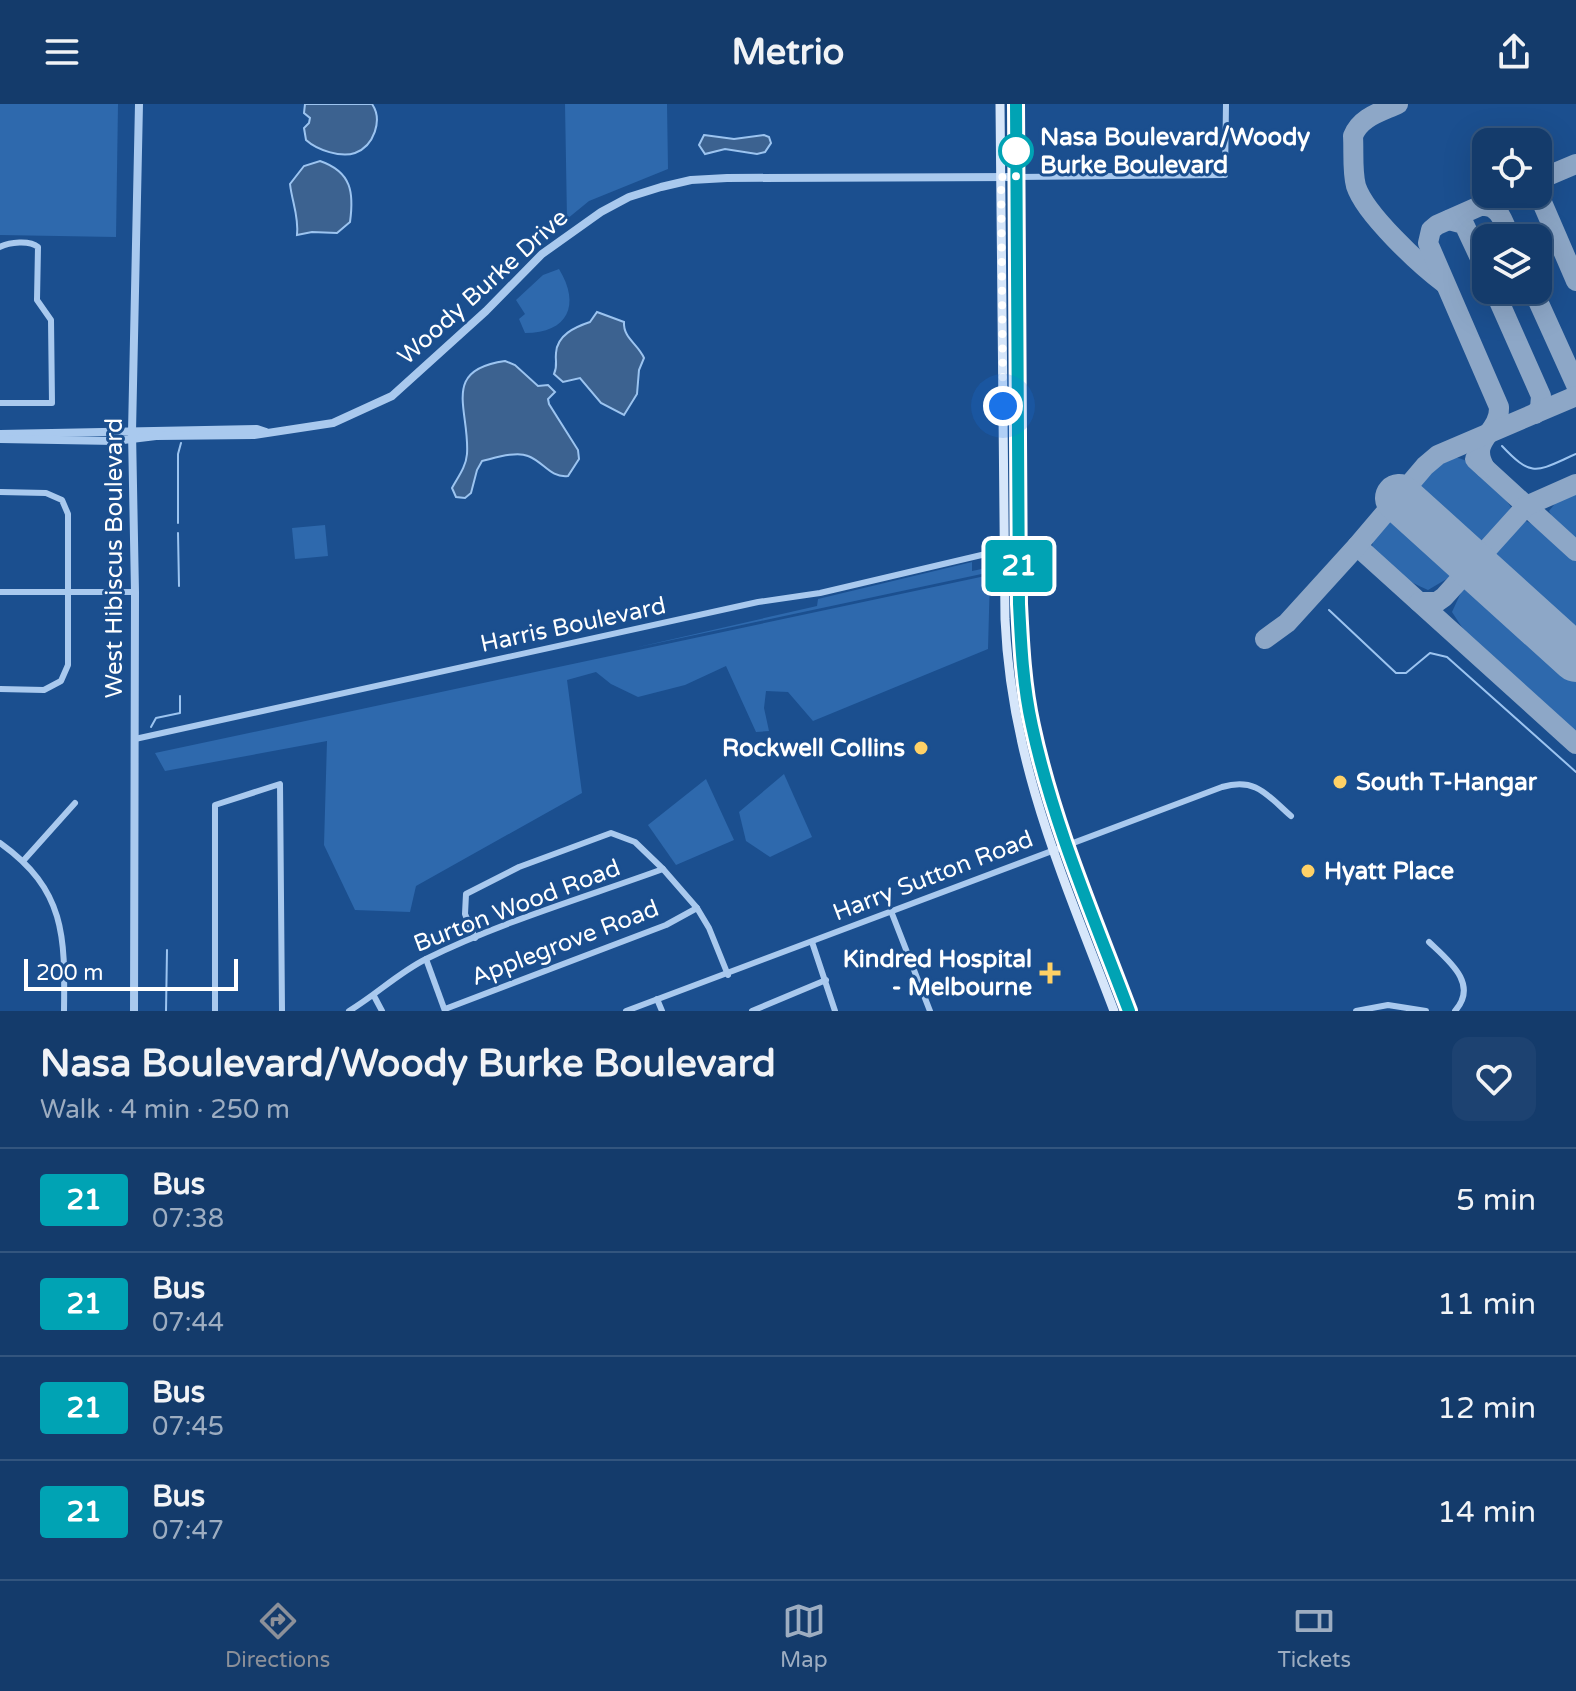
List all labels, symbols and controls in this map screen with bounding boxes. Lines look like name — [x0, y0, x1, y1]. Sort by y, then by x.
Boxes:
icon: menu — [40, 30, 84, 74]
icon: share — [1492, 30, 1536, 74]
text: Metrio — [731, 31, 845, 74]
place label: Nasa Boulevard/Woody Burke Boulevard — [1040, 123, 1310, 180]
map controls — [1472, 128, 1552, 304]
button: locate — [1472, 128, 1552, 208]
marker: Nasa Boulevard/Woody Burke Boulevard — [999, 134, 1033, 168]
street label: Woody Burke Drive — [392, 203, 574, 371]
button: layers — [1472, 224, 1552, 304]
your location — [983, 386, 1023, 426]
street label: West Hibiscus Boulevard — [100, 418, 129, 698]
line badge: 21 — [983, 540, 1055, 592]
text: 21 — [1001, 549, 1037, 583]
street label: Harris Boulevard — [478, 591, 668, 659]
place label: Rockwell Collins — [722, 734, 905, 763]
marker: Rockwell Collins — [912, 739, 930, 757]
place label: South T-Hangar — [1356, 768, 1538, 797]
marker: South T-Hangar — [1331, 773, 1349, 791]
street label: Harry Sutton Road — [829, 824, 1037, 928]
street label: Burton Wood Road — [410, 853, 624, 959]
place label: Hyatt Place — [1324, 857, 1455, 886]
marker: Hyatt Place — [1299, 862, 1317, 880]
street label: Applegrove Road — [467, 894, 663, 992]
place label: Kindred Hospital - Melbourne — [843, 945, 1032, 1002]
scale bar — [24, 955, 238, 991]
text: 200 m — [36, 960, 103, 986]
marker: Kindred Hospital - Melbourne — [1039, 962, 1061, 984]
button: heart — [1452, 1037, 1536, 1121]
text: Nasa Boulevard/Woody Burke Boulevard — [40, 1041, 776, 1087]
text: Walk · 4 min · 250 m — [40, 1094, 290, 1125]
text: Bus — [152, 1166, 205, 1203]
text: 5 min — [1456, 1182, 1536, 1219]
text: 21 — [66, 1183, 102, 1217]
text: 07:38 — [152, 1203, 224, 1234]
text: Bus — [152, 1270, 205, 1307]
text: 11 min — [1437, 1286, 1536, 1323]
text: 21 — [66, 1287, 102, 1321]
text: 07:44 — [152, 1307, 224, 1338]
text: Bus — [152, 1374, 205, 1411]
text: 12 min — [1437, 1390, 1536, 1427]
text: 21 — [66, 1391, 102, 1425]
text: 07:45 — [152, 1411, 224, 1442]
text: Bus — [152, 1478, 205, 1515]
text: 14 min — [1437, 1494, 1536, 1531]
text: 21 — [66, 1495, 102, 1529]
text: 07:47 — [152, 1515, 224, 1546]
tab: Directions — [225, 1599, 330, 1673]
tab: Map — [780, 1599, 828, 1673]
tab: Tickets — [1277, 1599, 1351, 1673]

